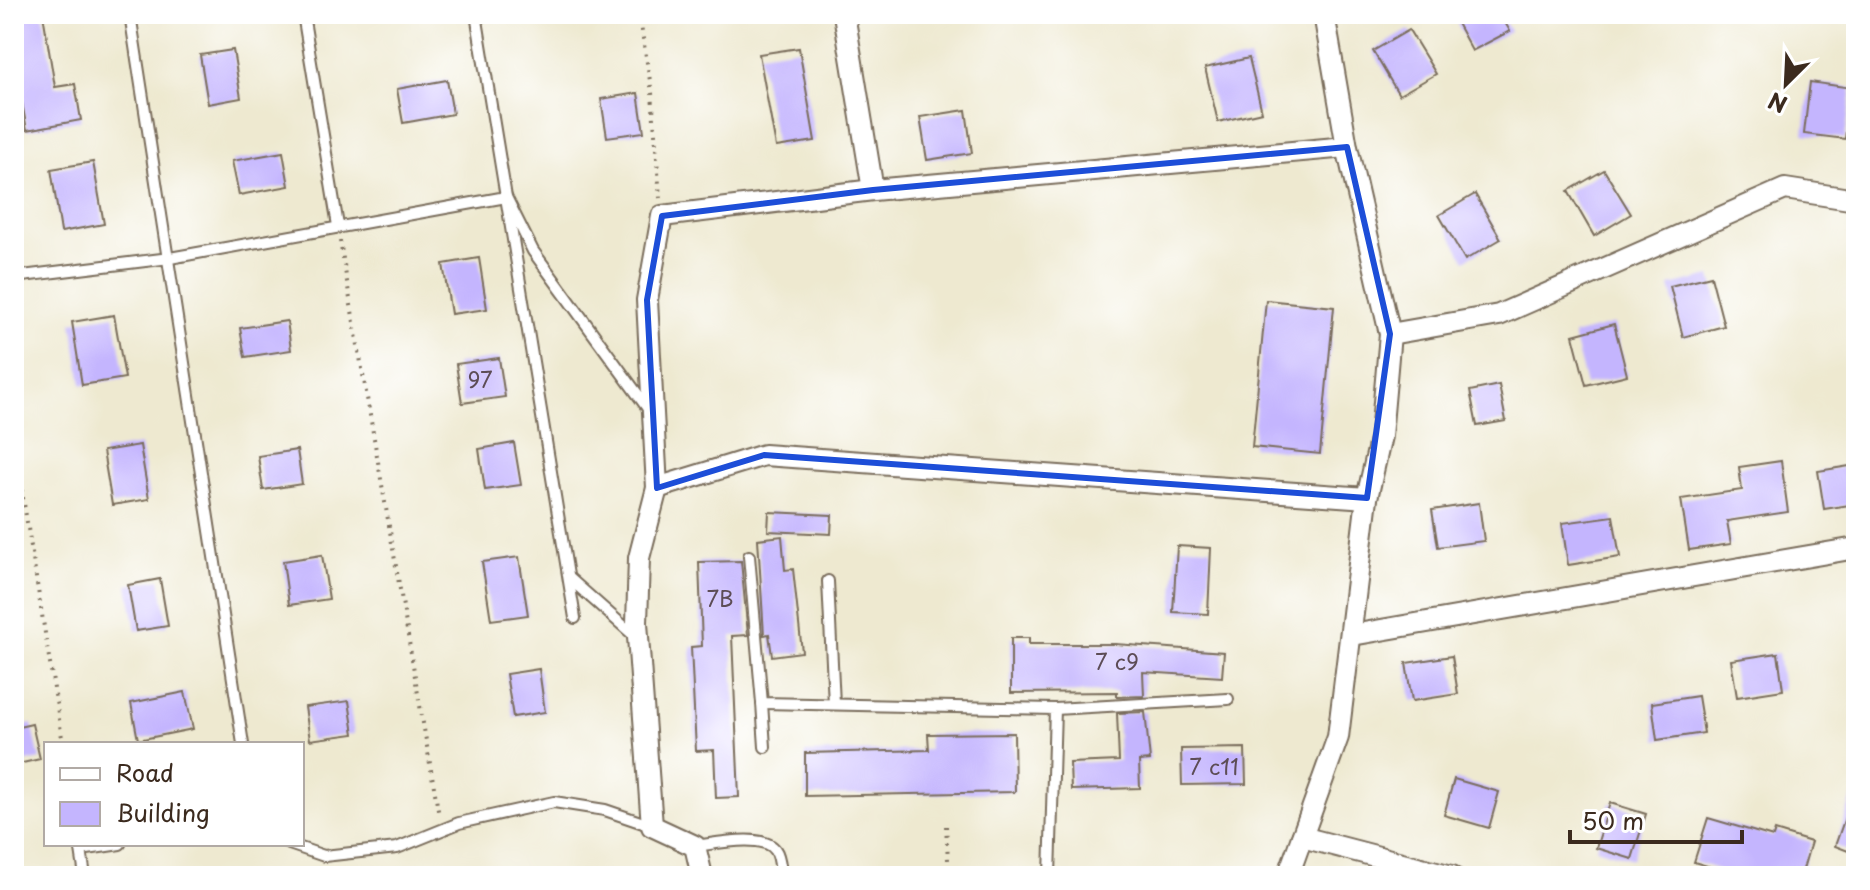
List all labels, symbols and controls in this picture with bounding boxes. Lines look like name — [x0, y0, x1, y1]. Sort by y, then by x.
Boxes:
north arrow — [1746, 44, 1826, 124]
text: N — [1763, 85, 1792, 122]
house number: 97 — [468, 362, 493, 395]
house number: 7В — [706, 581, 734, 614]
house number: 7 с9 — [1095, 644, 1139, 677]
legend — [44, 742, 304, 846]
house number: 7 с11 — [1189, 749, 1239, 782]
text: Road — [116, 754, 174, 790]
text: Building — [116, 794, 210, 830]
scale bar — [1570, 794, 1742, 844]
text: 50 m — [1582, 802, 1644, 838]

